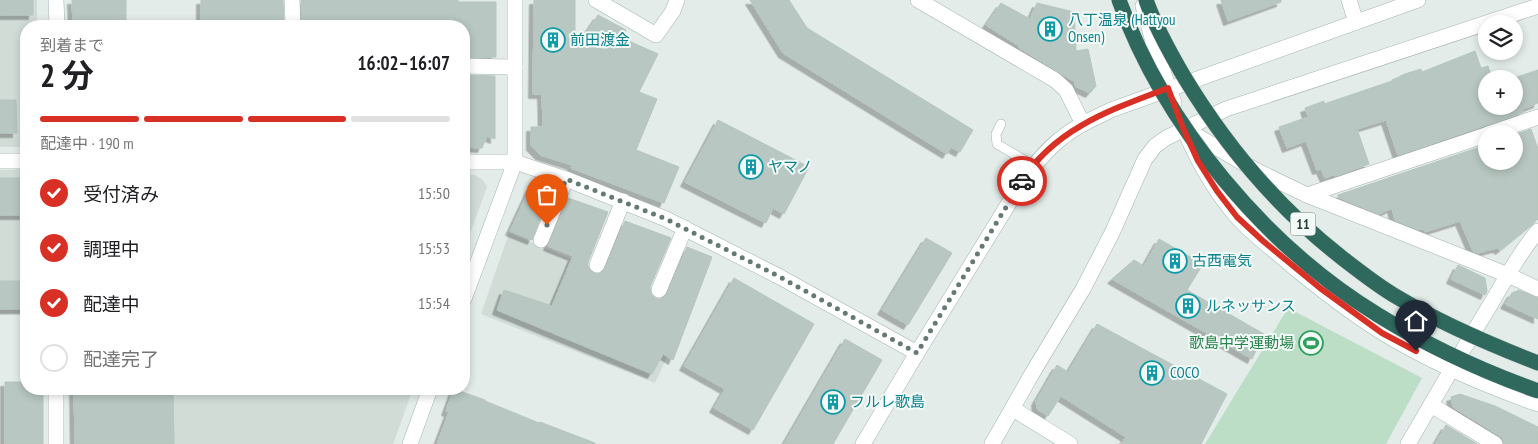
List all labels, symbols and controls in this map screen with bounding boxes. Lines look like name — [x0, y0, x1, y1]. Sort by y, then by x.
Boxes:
place label: 八丁温泉 (Hattyou Onsen) — [1068, 10, 1176, 46]
map controls — [1478, 15, 1523, 170]
button: layers — [1478, 15, 1523, 60]
building icon: 八丁温泉 (Hattyou Onsen) — [1037, 16, 1063, 42]
building icon: 前田渡金 — [540, 27, 566, 53]
place label: 前田渡金 — [570, 30, 630, 49]
text: 到着まで — [40, 35, 104, 55]
text: 16:02–16:07 — [357, 51, 450, 75]
text: 2 分 — [40, 54, 94, 96]
button: + — [1478, 70, 1523, 115]
button: − — [1478, 125, 1523, 170]
text: 配達中 · 190 m — [40, 133, 134, 153]
building icon: ヤマノ — [738, 154, 764, 180]
courier — [997, 156, 1047, 206]
place label: ヤマノ — [768, 157, 813, 176]
icon: car — [1008, 167, 1036, 195]
pin — [526, 174, 568, 225]
icon: check — [40, 179, 68, 207]
icon: bag — [533, 181, 561, 209]
text: 受付済み — [83, 182, 159, 206]
text: 15:50 — [418, 183, 450, 203]
road number: 11 — [1290, 212, 1316, 235]
icon: check — [40, 234, 68, 262]
text: 調理中 — [83, 237, 140, 261]
text: 15:53 — [418, 238, 450, 258]
building icon: 古西電気 — [1162, 248, 1188, 274]
place label: 古西電気 — [1192, 251, 1252, 270]
icon: check — [40, 289, 68, 317]
text: 配達中 — [83, 292, 140, 316]
text: 15:54 — [418, 293, 450, 313]
building icon: ルネッサンス — [1175, 293, 1201, 319]
place label: ルネッサンス — [1206, 296, 1296, 315]
pin — [1395, 300, 1437, 351]
icon: home — [1402, 307, 1430, 335]
sports icon: 歌島中学運動場 — [1298, 330, 1324, 356]
place label: 歌島中学運動場 — [1189, 333, 1294, 352]
text: 配達完了 — [83, 347, 159, 371]
building icon: COCO — [1139, 360, 1165, 386]
place label: COCO — [1170, 363, 1200, 382]
building icon: フルレ歌島 — [820, 389, 846, 415]
place label: フルレ歌島 — [850, 392, 925, 411]

